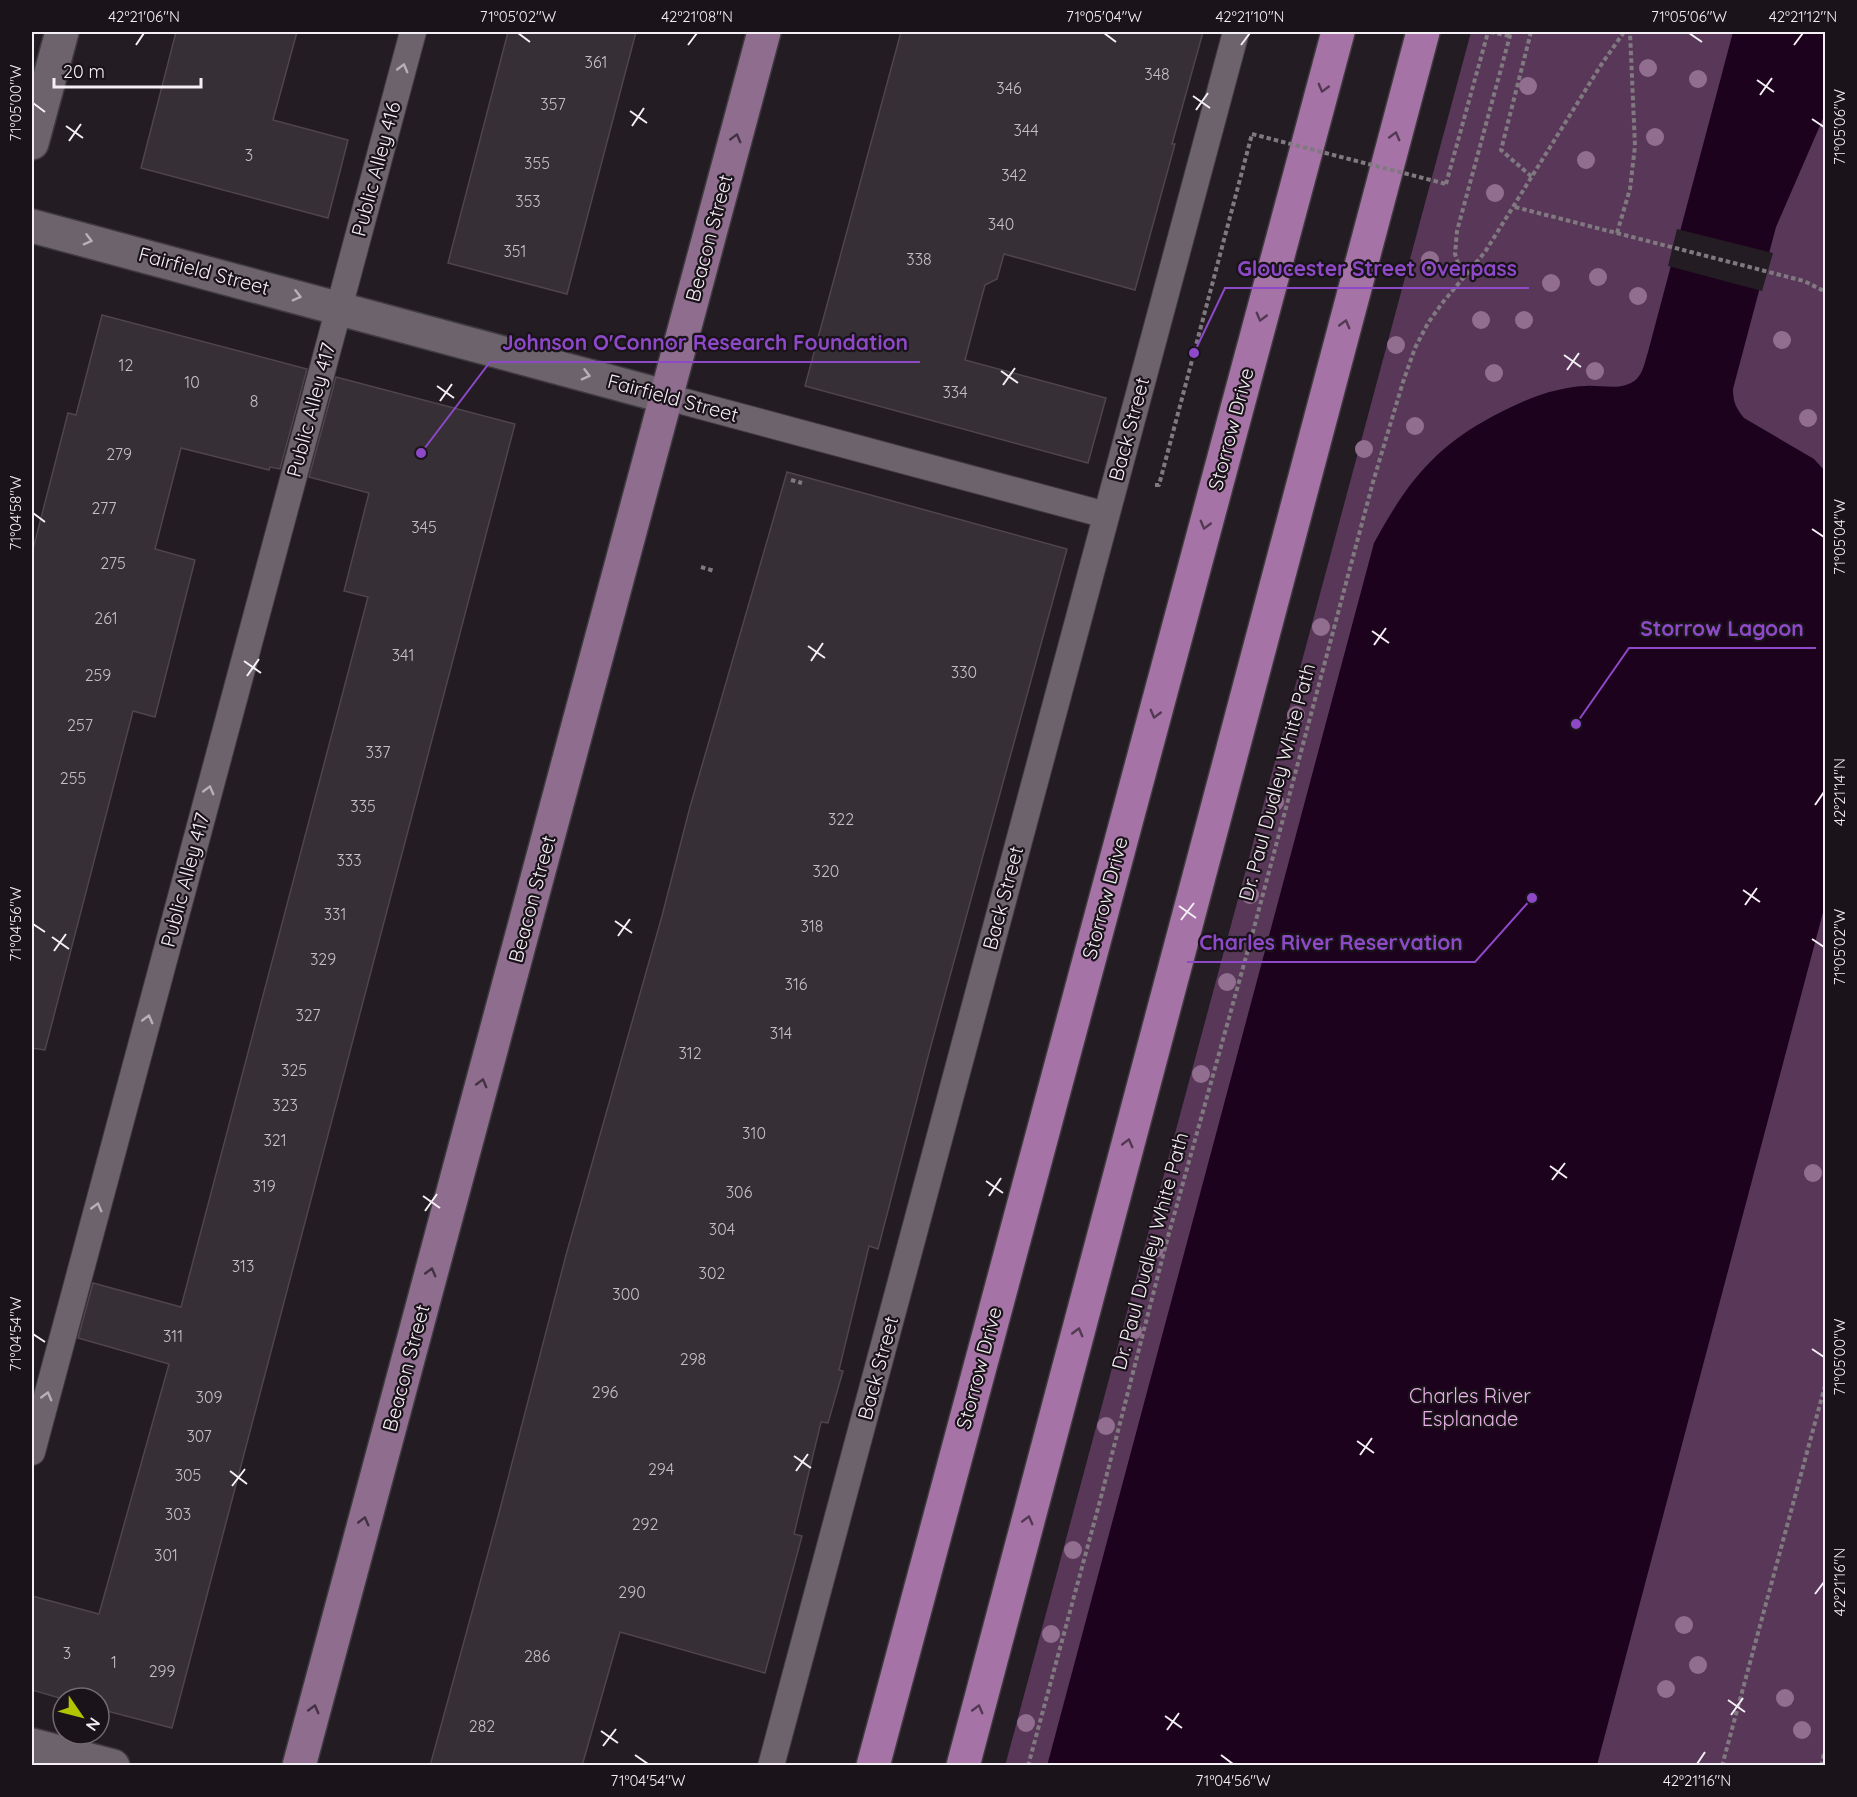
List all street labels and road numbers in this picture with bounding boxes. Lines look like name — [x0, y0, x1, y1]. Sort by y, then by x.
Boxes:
street label: Public Alley 416 — [346, 98, 406, 239]
street label: Beacon Street — [680, 171, 738, 304]
street label: Fairfield Street — [136, 241, 272, 300]
street label: Public Alley 417 — [281, 340, 340, 480]
street label: Storrow Drive — [1202, 365, 1259, 493]
street label: Fairfield Street — [605, 368, 741, 427]
street label: Back Street — [1103, 374, 1154, 483]
street label: Dr. Paul Dudley White Path — [1233, 660, 1320, 903]
street label: Public Alley 417 — [155, 810, 214, 950]
street label: Beacon Street — [503, 832, 561, 965]
street label: Storrow Drive — [1076, 834, 1133, 962]
street label: Back Street — [977, 843, 1028, 952]
street label: Dr. Paul Dudley White Path — [1106, 1129, 1193, 1372]
street label: Beacon Street — [377, 1301, 435, 1434]
street label: Storrow Drive — [950, 1304, 1007, 1432]
street label: Back Street — [852, 1313, 903, 1422]

